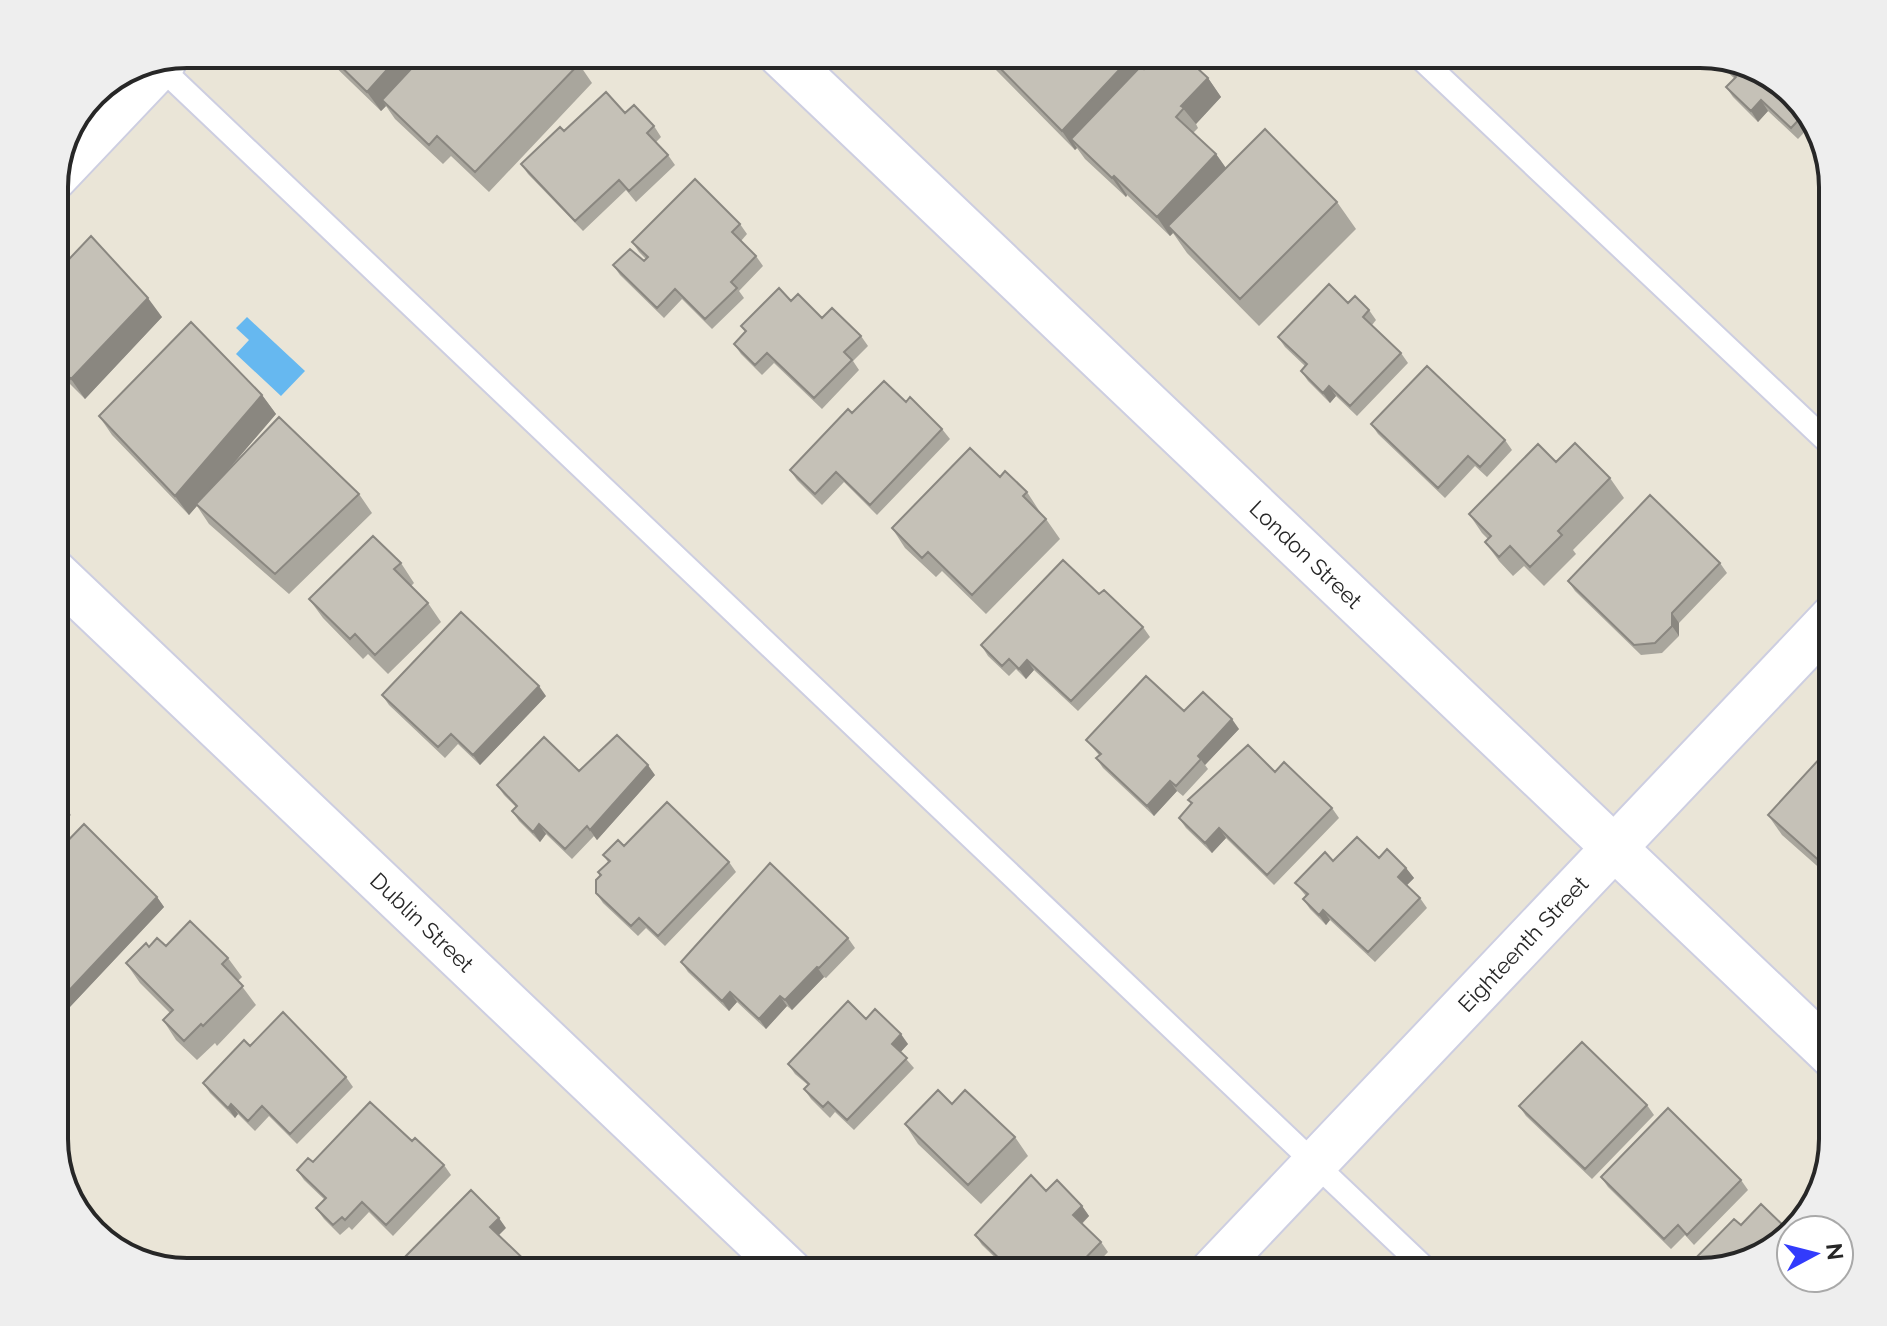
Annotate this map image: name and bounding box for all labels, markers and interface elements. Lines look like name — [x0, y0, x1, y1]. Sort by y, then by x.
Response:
street label: London Street — [1245, 495, 1368, 614]
street label: Dublin Street — [365, 867, 480, 978]
street label: Eighteenth Street — [1453, 870, 1594, 1017]
north arrow — [1775, 1214, 1855, 1294]
text: N — [1821, 1242, 1849, 1261]

